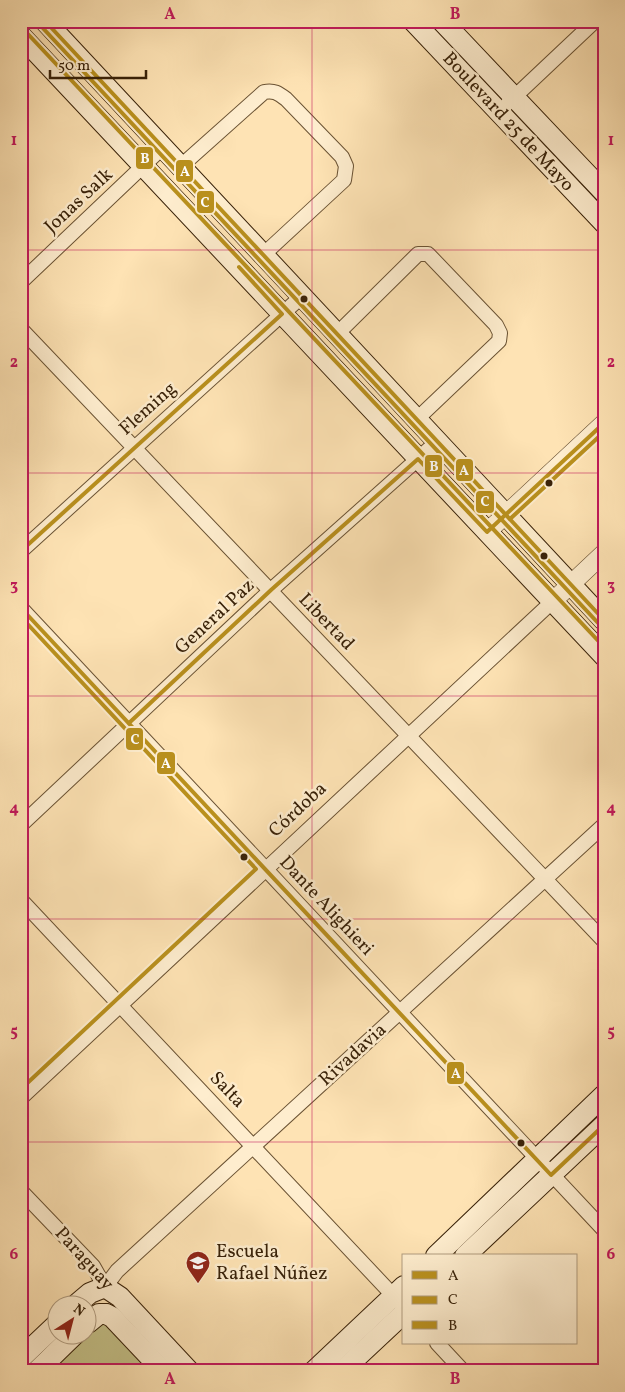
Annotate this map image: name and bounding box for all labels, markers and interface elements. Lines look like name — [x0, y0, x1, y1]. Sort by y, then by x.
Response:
text: A — [164, 4, 176, 26]
text: B — [450, 4, 461, 26]
street label: Boulevard 25 de Mayo — [436, 46, 580, 198]
scale bar — [50, 48, 146, 80]
text: 50 m — [58, 56, 90, 77]
text: 1 — [11, 130, 17, 152]
text: 1 — [608, 130, 614, 152]
line badge: B — [135, 146, 154, 170]
text: B — [140, 150, 150, 169]
line badge: A — [175, 159, 194, 183]
street label: Jonas Salk — [39, 162, 119, 240]
text: A — [180, 163, 190, 182]
line badge: C — [196, 190, 215, 214]
text: C — [200, 194, 210, 213]
unlabelled marker — [299, 294, 309, 304]
text: 2 — [10, 352, 18, 374]
text: 2 — [607, 352, 615, 374]
street label: Fleming — [114, 376, 182, 442]
line badge: B — [424, 454, 443, 478]
text: B — [429, 458, 439, 477]
line badge: A — [455, 458, 474, 482]
text: A — [459, 462, 469, 481]
unlabelled marker — [544, 478, 554, 488]
line badge: C — [475, 490, 495, 514]
text: C — [480, 493, 490, 512]
unlabelled marker — [539, 551, 549, 561]
street label: General Paz — [170, 573, 260, 661]
text: 3 — [10, 575, 18, 597]
text: 3 — [607, 575, 615, 597]
street label: Libertad — [292, 588, 360, 656]
line badge: C — [125, 727, 144, 751]
text: C — [130, 731, 140, 750]
line badge: A — [156, 751, 176, 775]
text: A — [161, 755, 171, 774]
street label: Córdoba — [263, 776, 333, 844]
text: 4 — [9, 798, 19, 820]
text: 4 — [606, 798, 616, 820]
street label: Dante Alighieri — [273, 850, 379, 962]
unlabelled marker — [239, 852, 249, 862]
street label: Rivadavia — [313, 1018, 393, 1092]
text: 5 — [10, 1021, 18, 1043]
text: 5 — [607, 1021, 615, 1043]
line badge: A — [446, 1061, 465, 1085]
text: A — [451, 1065, 461, 1084]
street label: Salta — [203, 1066, 251, 1114]
unlabelled marker — [516, 1138, 526, 1148]
street label: Paraguay — [48, 1221, 120, 1297]
place label: Escuela Rafael Núñez — [216, 1239, 328, 1287]
text: 6 — [10, 1244, 19, 1266]
text: 6 — [607, 1244, 616, 1266]
school or university icon: Escuela Rafael Núñez — [185, 1250, 211, 1284]
legend — [402, 1254, 578, 1344]
text: A — [448, 1266, 459, 1287]
text: C — [448, 1290, 458, 1311]
north arrow — [48, 1294, 98, 1344]
text: N — [69, 1300, 88, 1321]
text: B — [448, 1316, 457, 1337]
text: A — [164, 1369, 176, 1391]
text: B — [450, 1369, 461, 1391]

